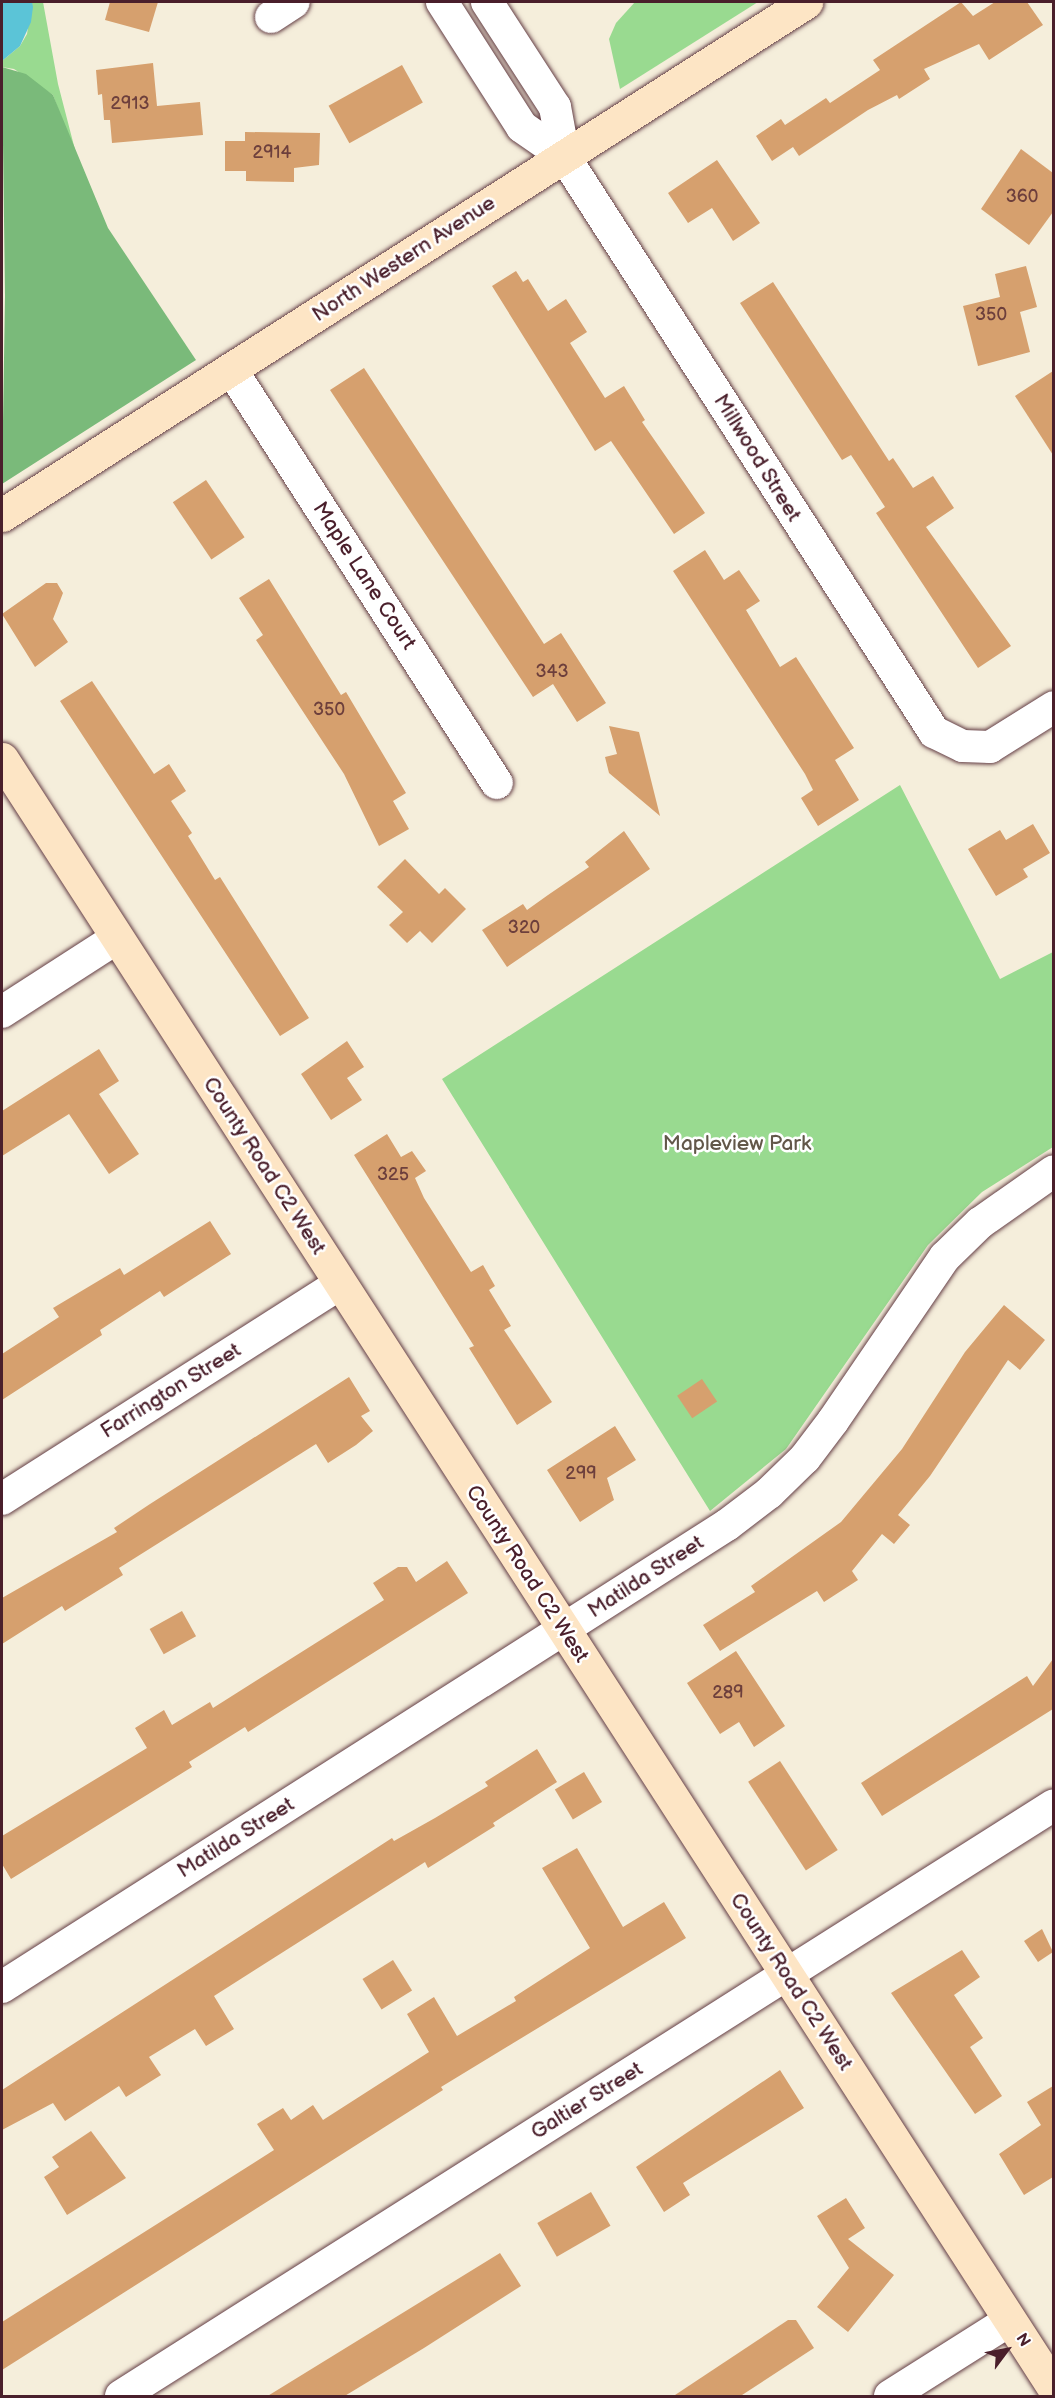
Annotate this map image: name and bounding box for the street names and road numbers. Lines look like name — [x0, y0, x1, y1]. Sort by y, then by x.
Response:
street label: North Western Avenue — [307, 190, 501, 328]
street label: Millwood Street — [708, 390, 806, 526]
street label: Maple Lane Court — [307, 498, 421, 654]
street label: County Road C2 West — [197, 1072, 331, 1260]
street label: Farrington Street — [96, 1338, 246, 1444]
street label: County Road C2 West — [460, 1480, 594, 1668]
street label: Matilda Street — [583, 1530, 709, 1624]
street label: Matilda Street — [173, 1792, 299, 1884]
street label: County Road C2 West — [724, 1888, 858, 2076]
street label: Galtier Street — [526, 2057, 648, 2145]

